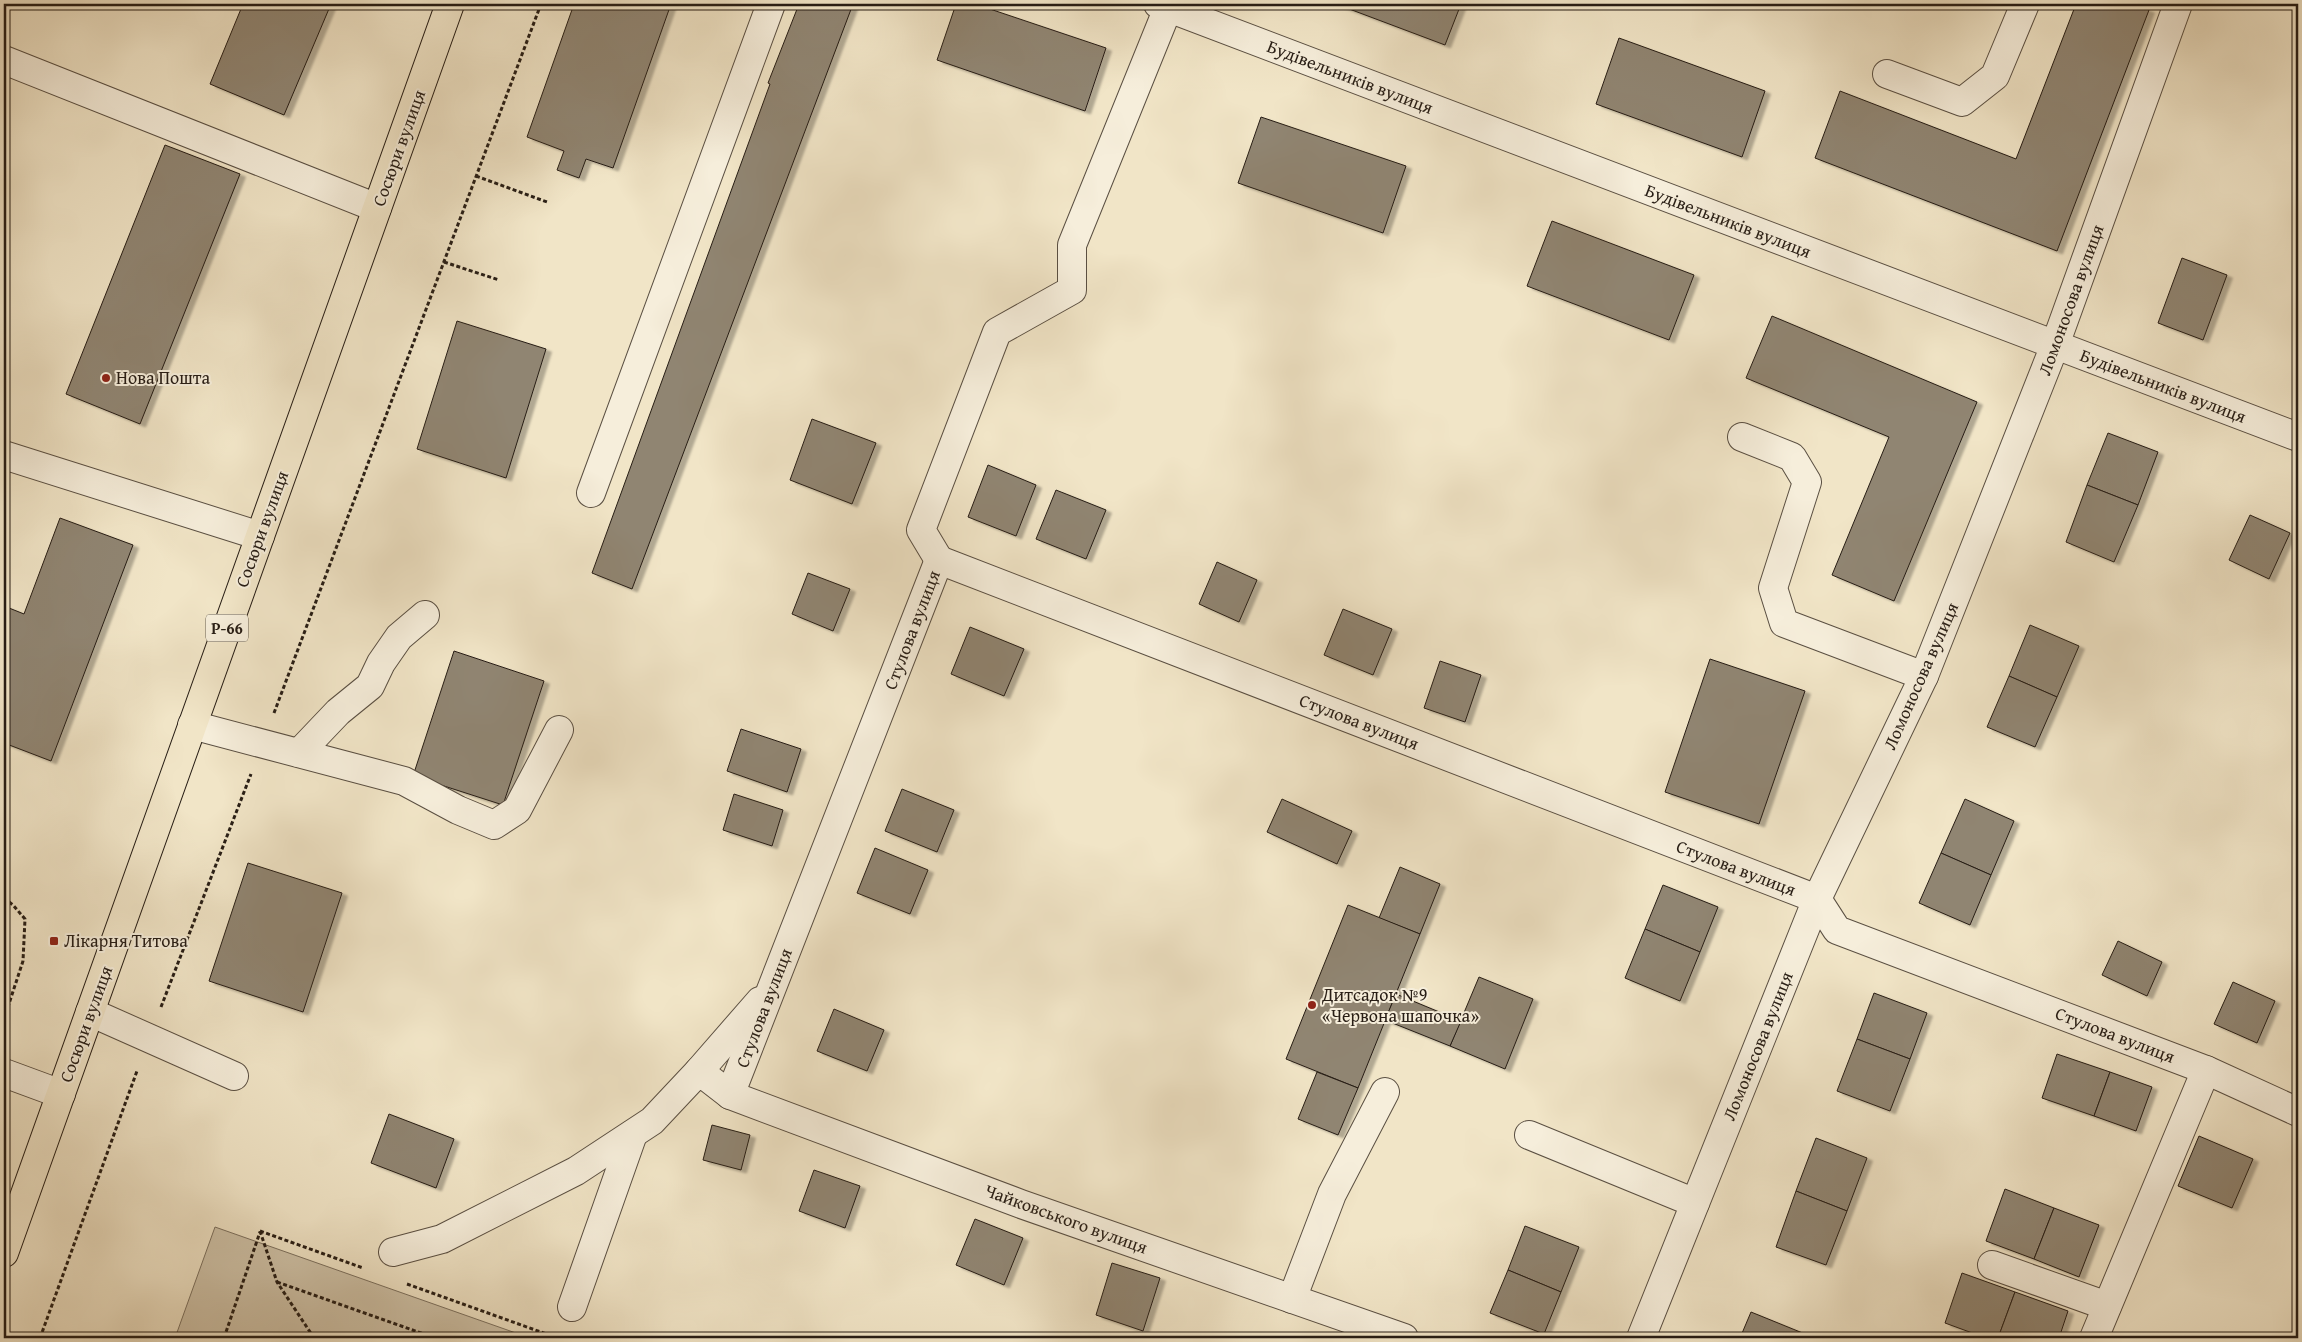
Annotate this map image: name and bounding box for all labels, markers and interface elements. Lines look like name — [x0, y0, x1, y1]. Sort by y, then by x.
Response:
street label: Будівельників вулиця — [1263, 32, 1437, 121]
street label: Сосюри вулиця — [365, 86, 432, 210]
street label: Будівельників вулиця — [1641, 176, 1815, 265]
street label: Ломоносова вулиця — [2031, 221, 2110, 379]
street label: Будівельників вулиця — [2076, 341, 2250, 430]
place label: Нова Пошта — [116, 364, 211, 391]
marker: Нова Пошта — [100, 372, 112, 384]
street label: Сосюри вулиця — [228, 467, 295, 591]
street label: Стулова вулиця — [876, 566, 947, 693]
street label: Ломоносова вулиця — [1876, 598, 1965, 754]
road number: Р-66 — [206, 614, 248, 641]
street label: Стулова вулиця — [1296, 686, 1423, 757]
street label: Стулова вулиця — [1673, 832, 1800, 903]
place label: Лікарня Титова — [64, 927, 188, 954]
marker: Лікарня Титова — [48, 935, 60, 947]
street label: Стулова вулиця — [728, 944, 799, 1071]
street label: Сосюри вулиця — [52, 962, 119, 1086]
street label: Ломоносова вулиця — [1715, 967, 1800, 1124]
place label: Дитсадок №9 «Червона шапочка» — [1321, 981, 1479, 1029]
marker: Дитсадок №9 «Червона шапочка» — [1306, 999, 1318, 1011]
street label: Стулова вулиця — [2052, 999, 2179, 1070]
street label: Чайковського вулиця — [981, 1177, 1151, 1261]

